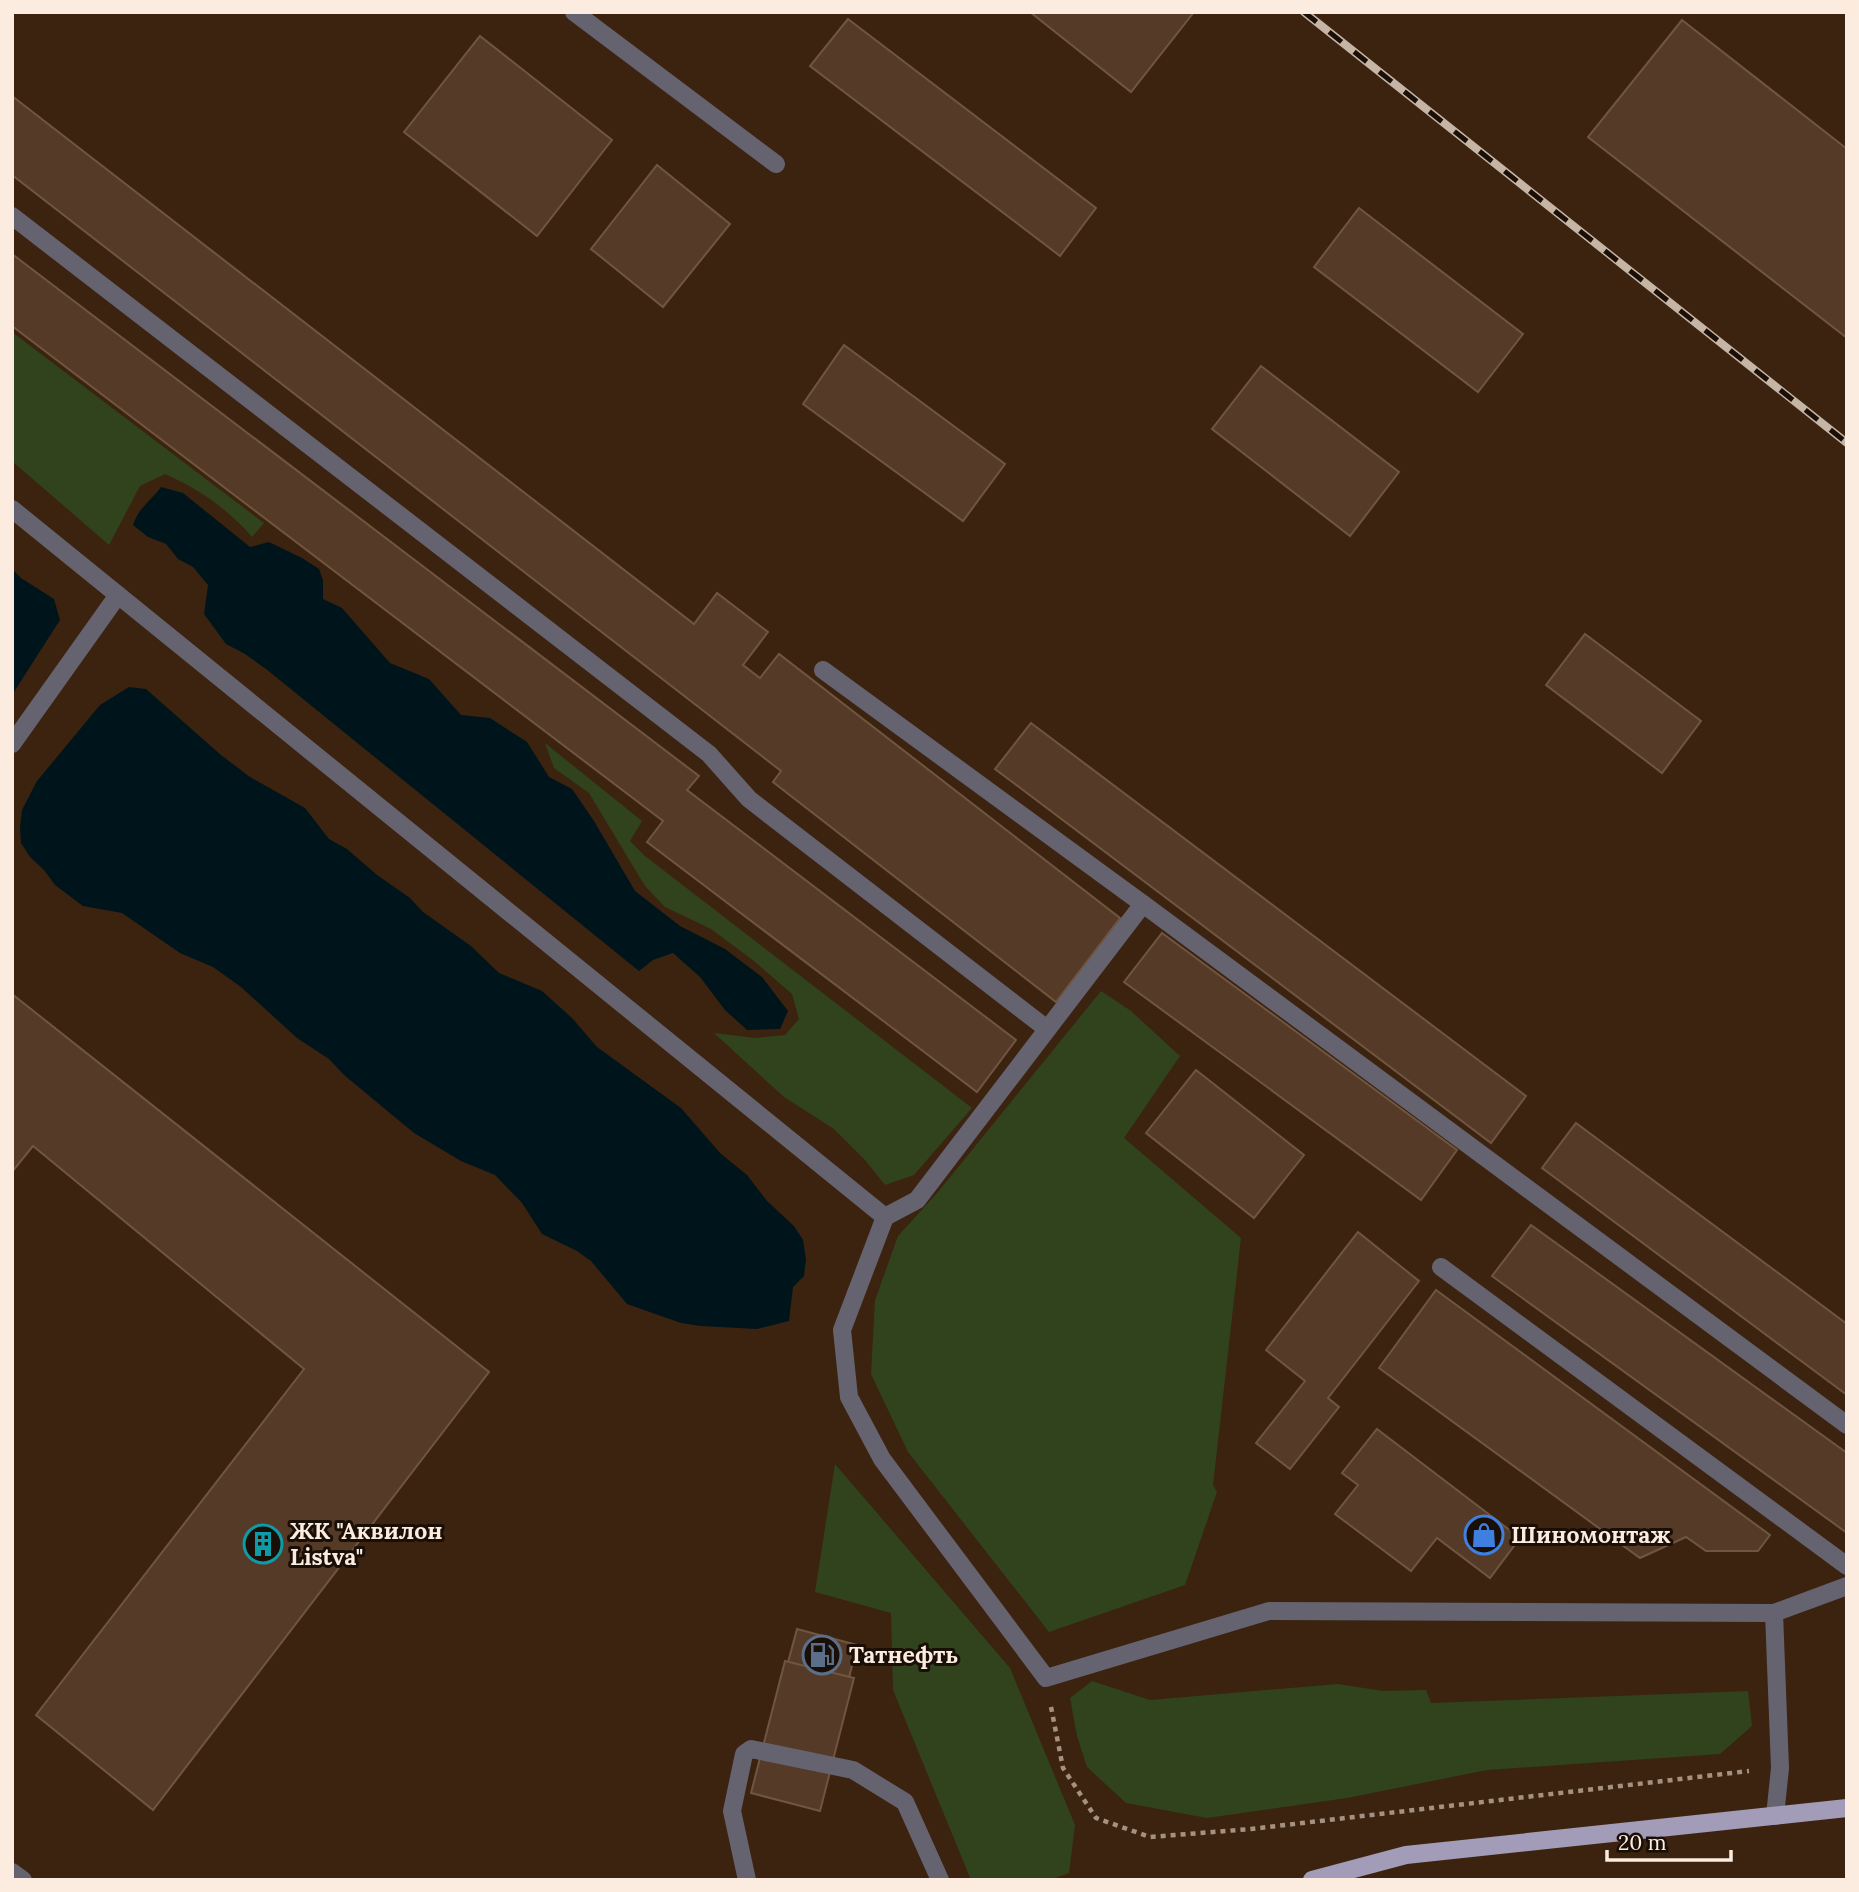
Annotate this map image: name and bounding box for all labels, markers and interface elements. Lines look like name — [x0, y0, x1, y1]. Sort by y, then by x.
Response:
shop icon: Шиномонтаж — [1463, 1514, 1505, 1556]
place label: ЖК "Аквилон Listva" — [290, 1516, 443, 1571]
place label: Шиномонтаж — [1511, 1520, 1671, 1549]
building icon: ЖК "Аквилон Listva" — [242, 1523, 284, 1565]
fuel station icon: Татнефть — [801, 1634, 843, 1676]
place label: Татнефть — [849, 1640, 958, 1669]
scale bar — [1607, 1818, 1731, 1862]
text: 20 m — [1618, 1829, 1667, 1856]

